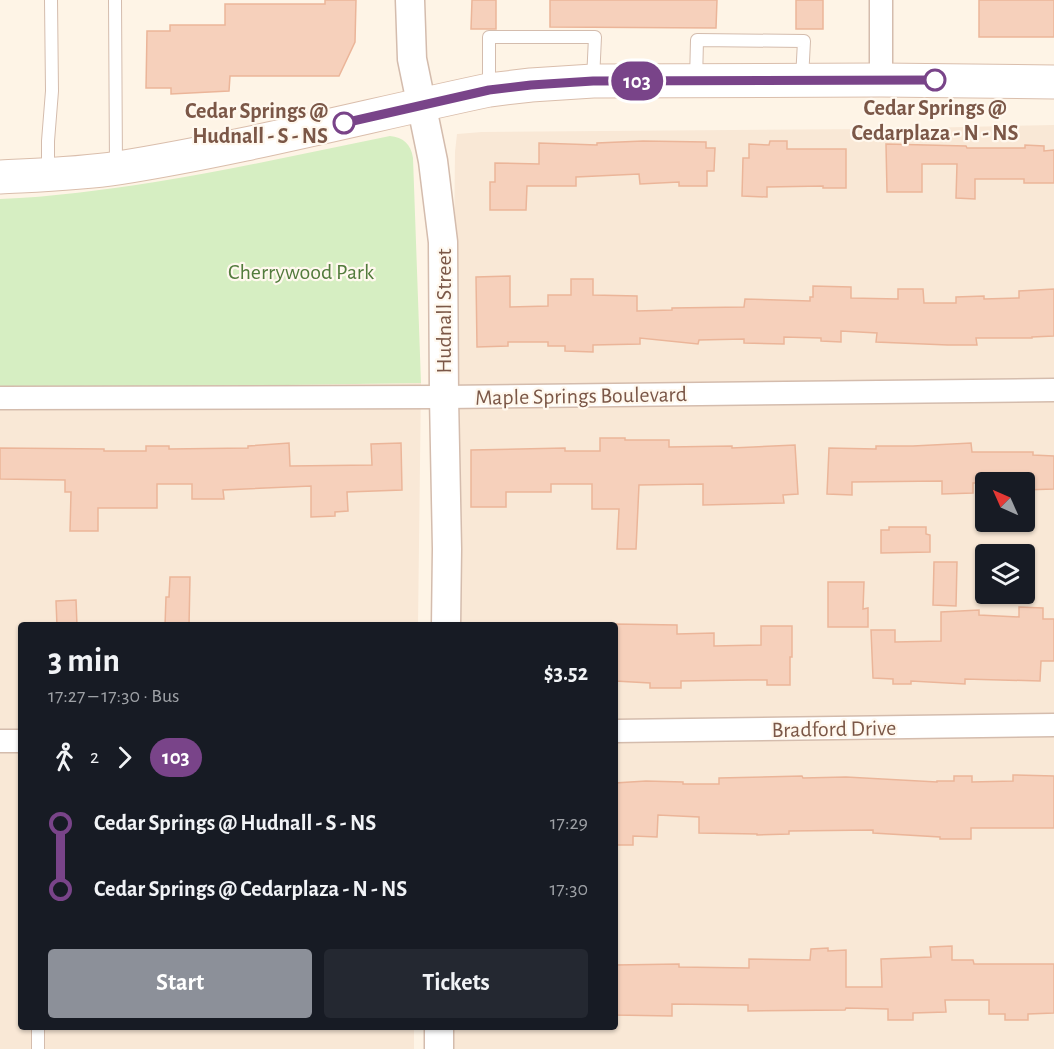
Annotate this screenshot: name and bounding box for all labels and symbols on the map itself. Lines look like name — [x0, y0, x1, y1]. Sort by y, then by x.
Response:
line badge: 103 — [602, 62, 672, 100]
marker: Cedar Springs @ Cedarplaza - N - NS — [924, 69, 946, 91]
place label: Cedar Springs @ Cedarplaza - N - NS — [852, 97, 1019, 144]
place label: Cedar Springs @ Hudnall - S - NS — [185, 100, 328, 147]
marker: Cedar Springs @ Hudnall - S - NS — [333, 112, 355, 134]
street label: Hudnall Street — [433, 248, 455, 374]
park label: Cherrywood Park — [228, 261, 374, 283]
street label: Maple Springs Boulevard — [475, 383, 687, 409]
north arrow — [975, 472, 1035, 532]
street label: Bradford Drive — [771, 717, 897, 741]

